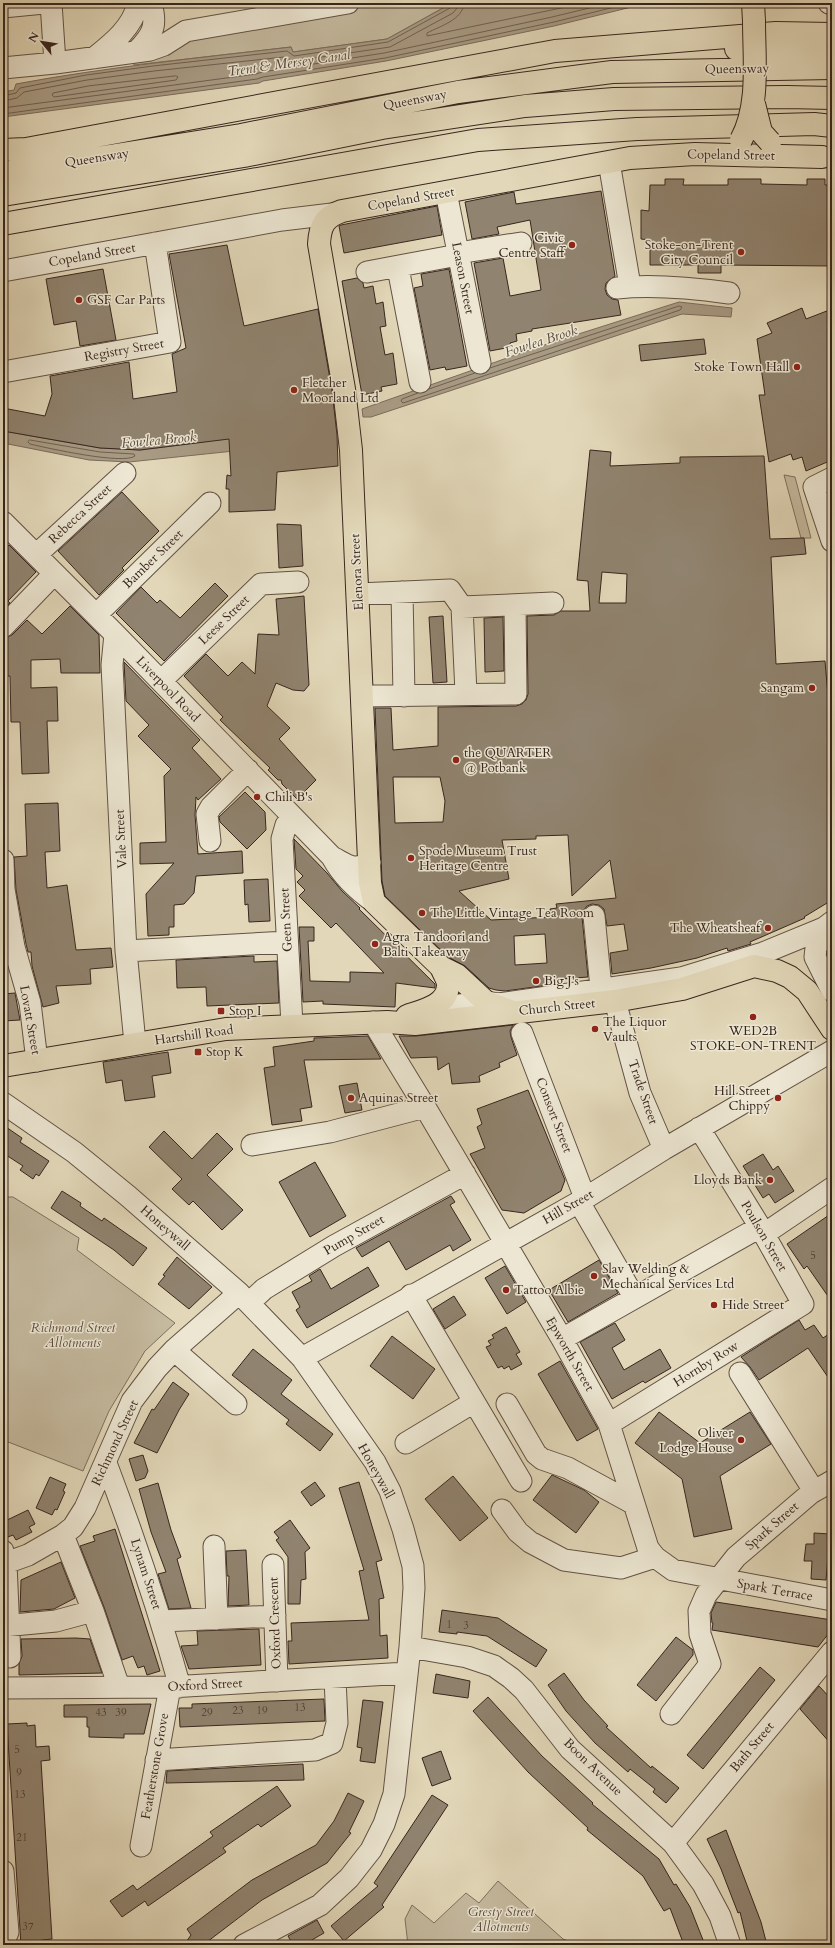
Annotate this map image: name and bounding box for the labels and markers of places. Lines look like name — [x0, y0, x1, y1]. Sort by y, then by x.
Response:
place label: Civic Centre Staff — [498, 229, 566, 262]
place label: Stoke-on-Trent City Council — [645, 236, 734, 269]
marker: Civic Centre Staff — [567, 240, 577, 250]
marker: Stoke-on-Trent City Council — [736, 247, 746, 257]
place label: GSF Car Parts — [87, 291, 165, 309]
marker: GSF Car Parts — [74, 295, 84, 305]
place label: Stoke Town Hall — [694, 358, 790, 376]
marker: Stoke Town Hall — [792, 362, 802, 372]
place label: Fletcher Moorland Ltd — [302, 374, 379, 407]
marker: Fletcher Moorland Ltd — [289, 385, 299, 395]
place label: Sangam — [761, 679, 804, 697]
marker: Sangam — [807, 683, 817, 693]
place label: the QUARTER @ Potbank — [464, 744, 551, 777]
marker: the QUARTER @ Potbank — [451, 755, 461, 765]
place label: Chili B's — [265, 788, 312, 806]
marker: Chili B's — [252, 792, 262, 802]
place label: Spode Museum Trust Heritage Centre — [419, 842, 537, 875]
marker: Spode Museum Trust Heritage Centre — [406, 853, 416, 863]
place label: The Little Vintage Tea Room — [430, 904, 594, 922]
marker: The Little Vintage Tea Room — [417, 908, 427, 918]
place label: The Wheatsheaf — [670, 919, 762, 937]
marker: The Wheatsheaf — [763, 923, 773, 933]
place label: Agra Tandoori and Balti Takeaway — [383, 928, 489, 961]
marker: Agra Tandoori and Balti Takeaway — [370, 939, 380, 949]
place label: Big J's — [544, 972, 579, 990]
marker: Big J's — [531, 976, 541, 986]
place label: Stop I — [229, 1002, 262, 1020]
marker: Stop I — [216, 1006, 226, 1016]
marker: WED2B STOKE-ON-TRENT — [748, 1012, 758, 1022]
place label: The Liquor Vaults — [603, 1013, 667, 1046]
place label: WED2B STOKE-ON-TRENT — [690, 1022, 817, 1055]
marker: The Liquor Vaults — [590, 1024, 600, 1034]
place label: Stop K — [206, 1043, 244, 1061]
marker: Stop K — [193, 1047, 203, 1057]
place label: Hill Street Chippy — [714, 1082, 770, 1115]
place label: Aquinas Street — [359, 1089, 438, 1107]
marker: Aquinas Street — [346, 1093, 356, 1103]
marker: Hill Street Chippy — [773, 1093, 783, 1103]
place label: Lloyds Bank — [693, 1171, 762, 1189]
marker: Lloyds Bank — [765, 1175, 775, 1185]
place label: Slav Welding & Mechanical Services Ltd — [602, 1260, 734, 1293]
marker: Slav Welding & Mechanical Services Ltd — [589, 1271, 599, 1281]
place label: Tattoo Albie — [514, 1281, 584, 1299]
marker: Tattoo Albie — [501, 1285, 511, 1295]
place label: Hide Street — [722, 1296, 784, 1314]
marker: Hide Street — [709, 1300, 719, 1310]
place label: Oliver Lodge House — [659, 1424, 733, 1457]
marker: Oliver Lodge House — [736, 1435, 746, 1445]

